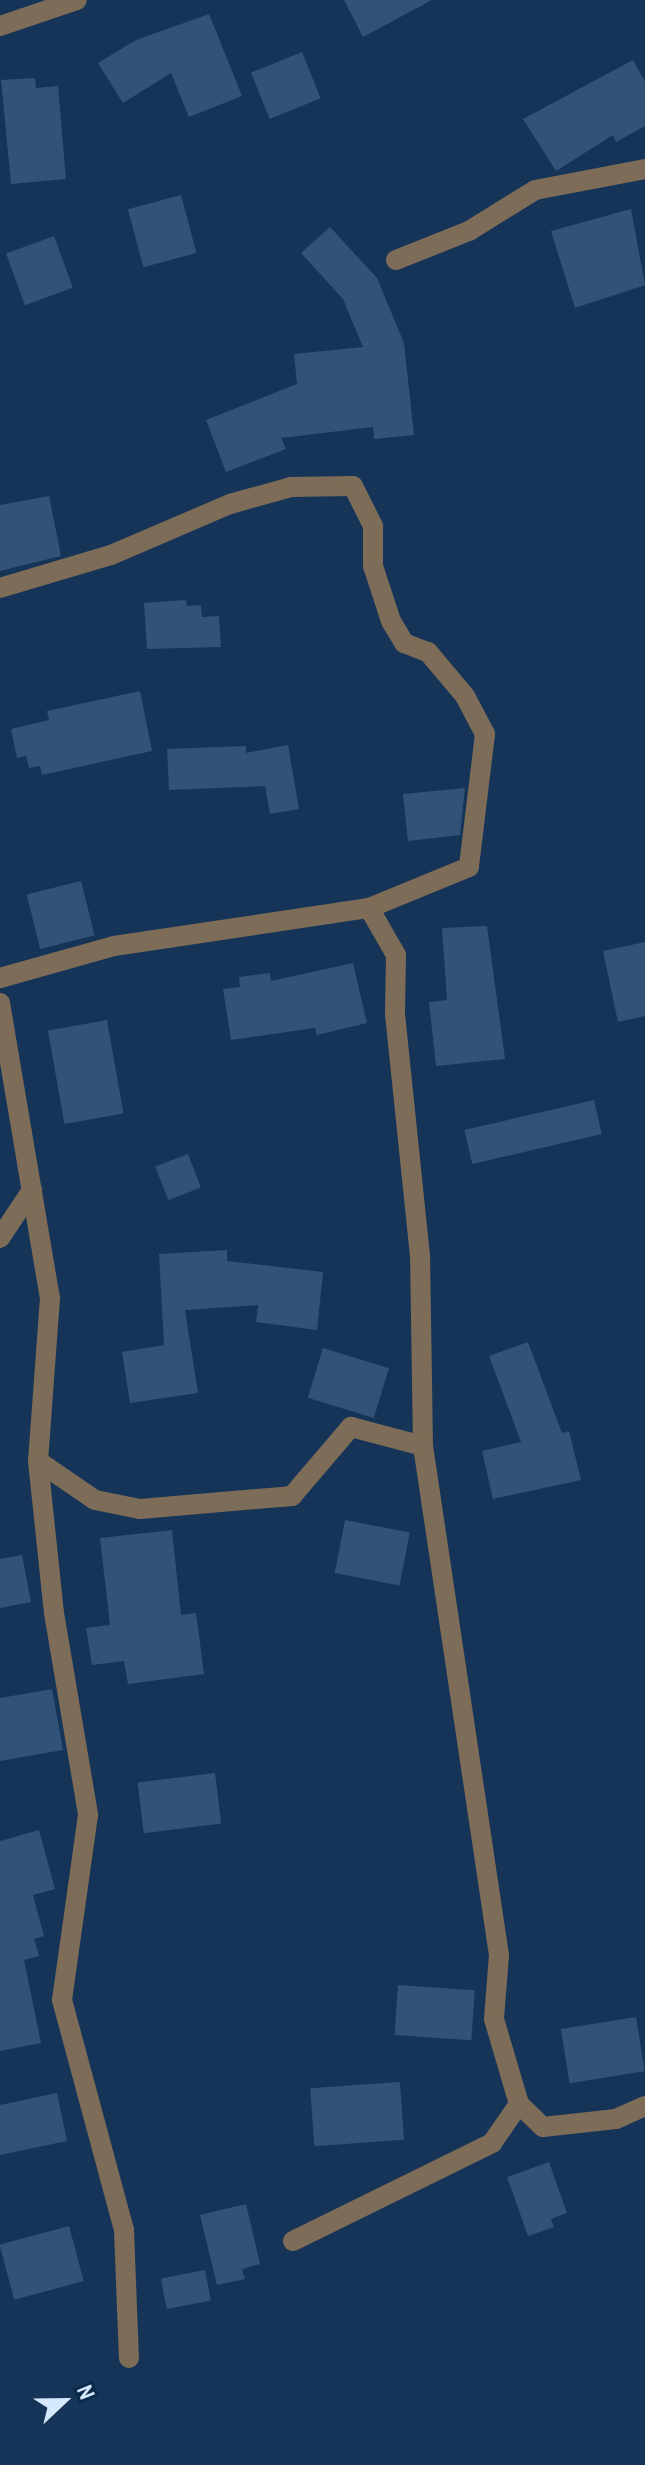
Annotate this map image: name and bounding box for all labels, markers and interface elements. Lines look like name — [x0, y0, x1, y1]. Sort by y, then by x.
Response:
north arrow — [24, 2361, 104, 2441]
text: N — [70, 2380, 103, 2404]

